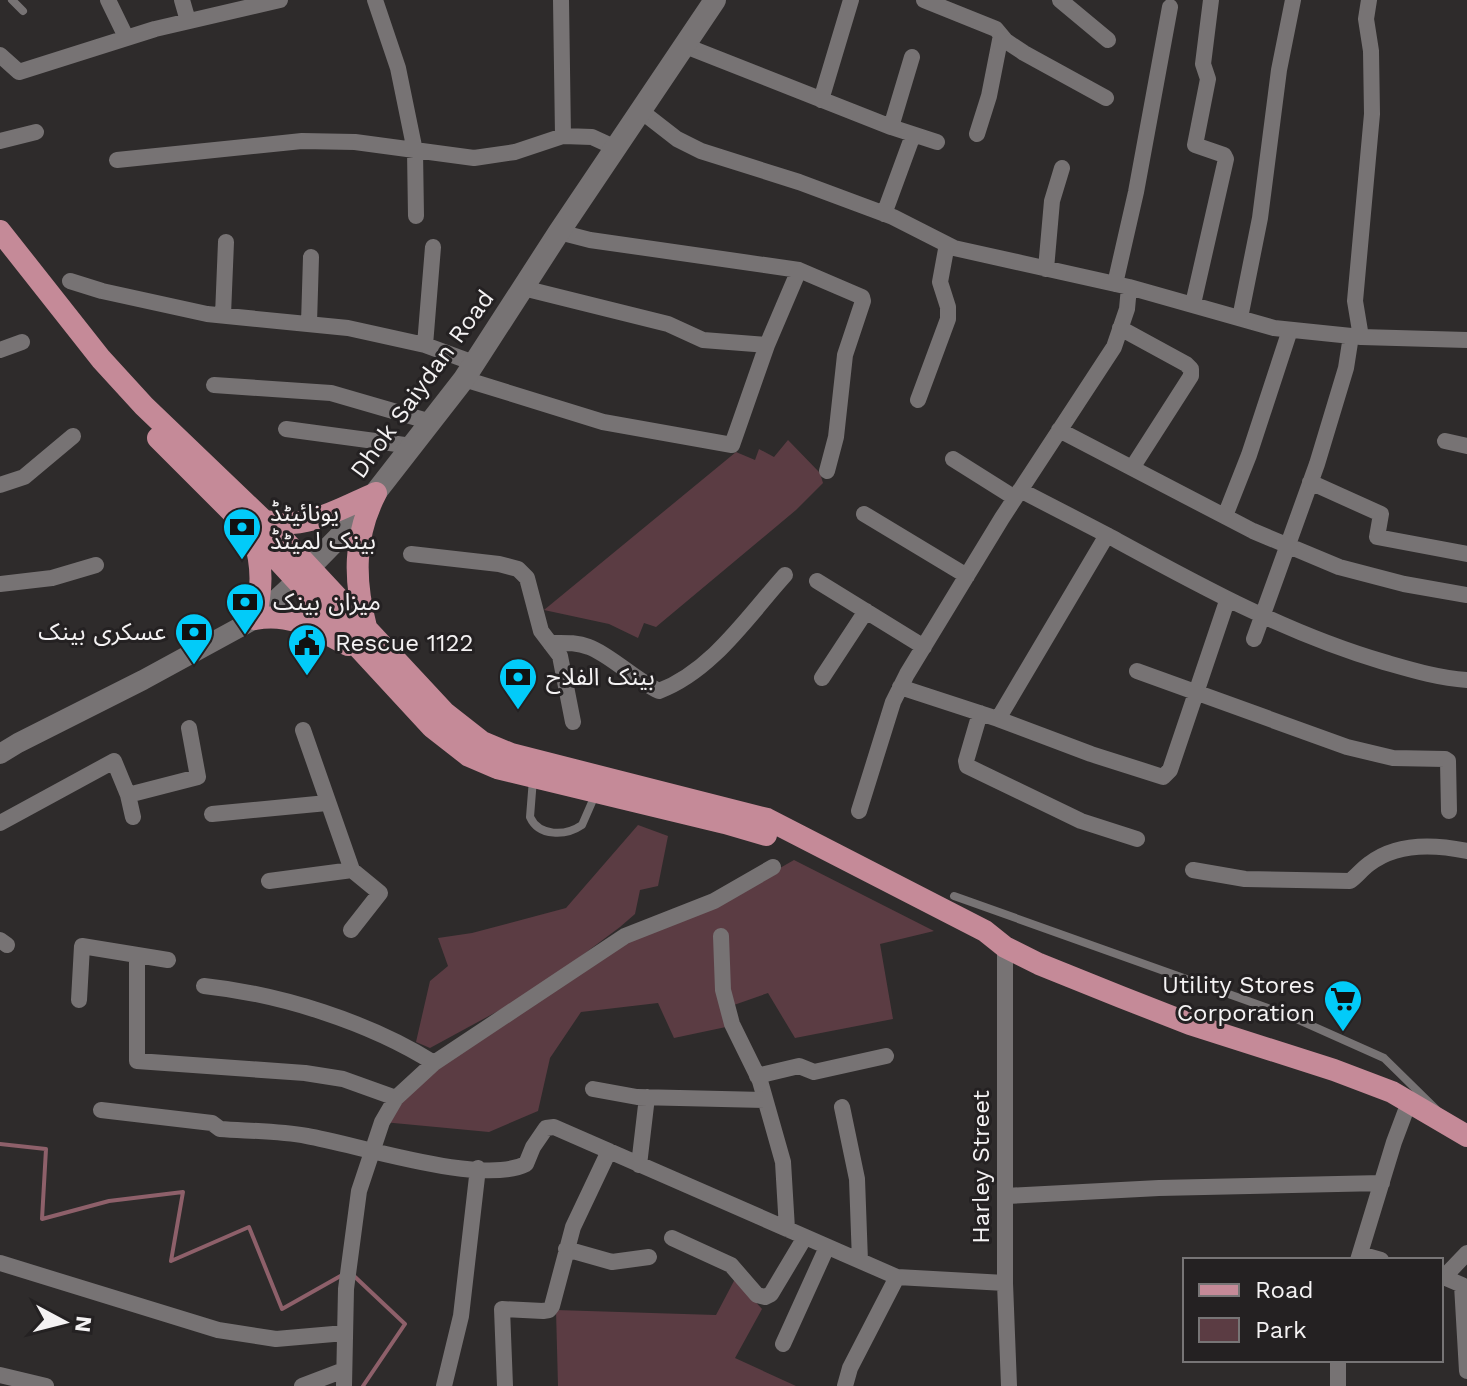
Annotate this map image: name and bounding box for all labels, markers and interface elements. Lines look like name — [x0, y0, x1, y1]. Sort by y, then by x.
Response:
street label: Dhok Saiydan Road — [344, 285, 500, 483]
place label: یونائیٹڈ بینک لمیٹڈ — [270, 499, 376, 555]
bank icon: یونائیٹڈ بینک لمیٹڈ — [221, 506, 263, 561]
bank icon: میزان بینک — [224, 581, 266, 636]
place label: میزان بینک — [273, 588, 381, 616]
bank icon: عسکری بینک — [173, 611, 215, 666]
place label: عسکری بینک — [38, 618, 166, 646]
public building icon: Rescue 1122 — [286, 622, 328, 677]
place label: Rescue 1122 — [335, 629, 474, 657]
bank icon: بینک الفلاح — [497, 656, 539, 711]
place label: بینک الفلاح — [546, 663, 655, 694]
place label: Utility Stores Corporation — [1162, 971, 1315, 1027]
supermarket icon: Utility Stores Corporation — [1322, 978, 1364, 1033]
street label: Harley Street — [967, 1090, 995, 1244]
legend — [1183, 1258, 1443, 1362]
text: Road — [1255, 1276, 1314, 1304]
north arrow — [24, 1282, 104, 1362]
text: N — [70, 1315, 97, 1334]
text: Park — [1255, 1316, 1307, 1344]

